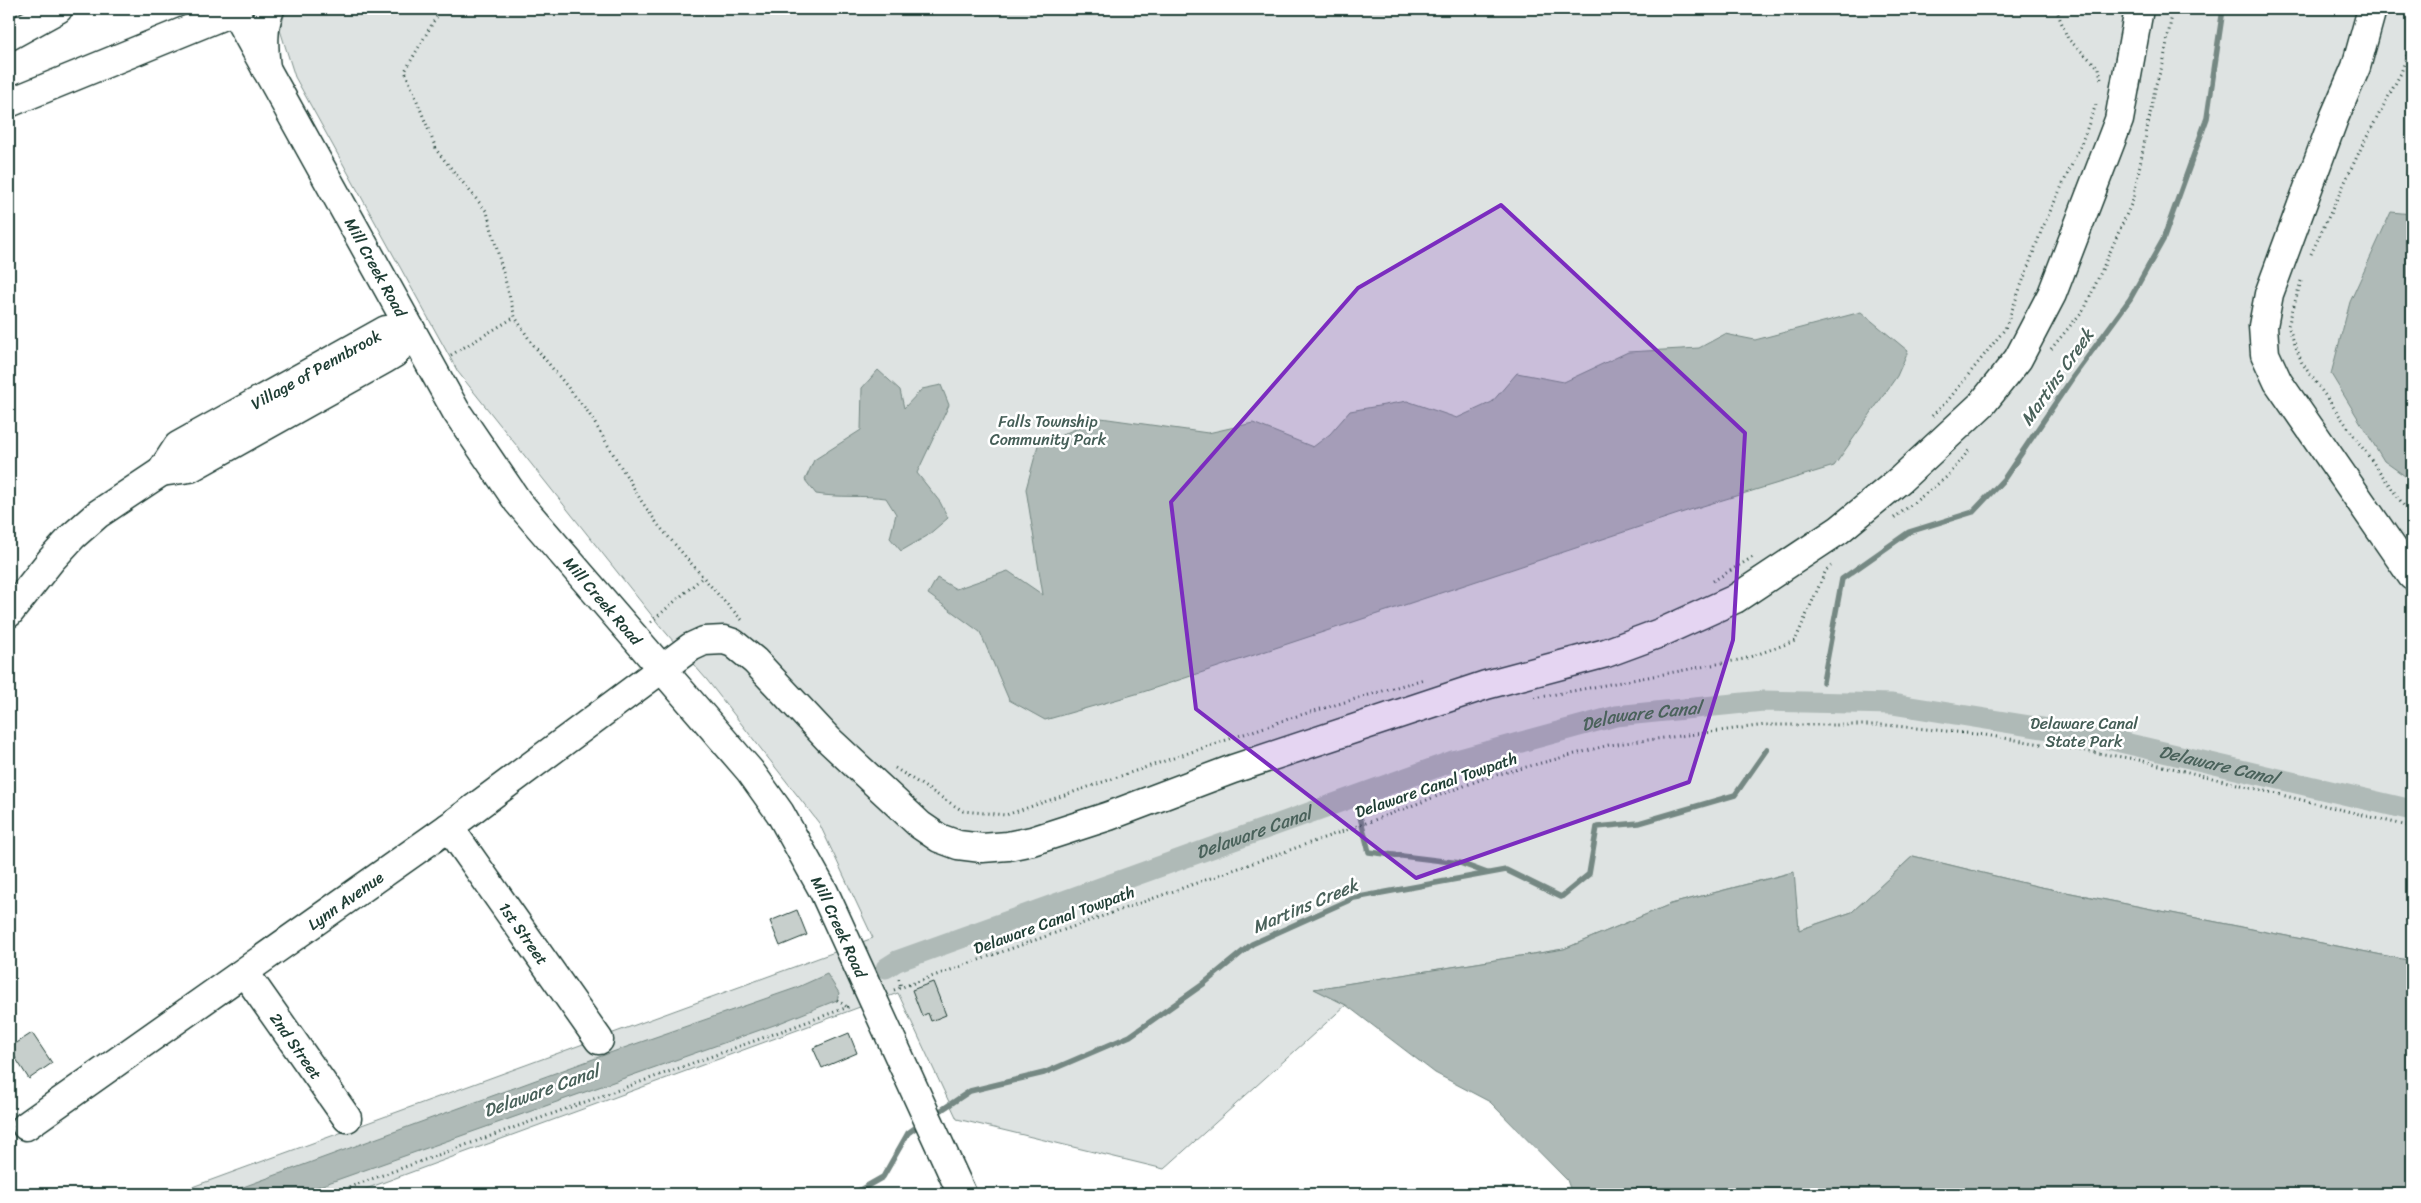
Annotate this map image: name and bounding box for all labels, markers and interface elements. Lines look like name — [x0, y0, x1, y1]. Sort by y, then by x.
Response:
street label: Mill Creek Road — [337, 212, 416, 324]
water label: Martins Creek — [2012, 320, 2103, 432]
street label: Village of Pennbrook — [245, 321, 386, 417]
park label: Falls Township Community Park — [990, 407, 1107, 454]
street label: Mill Creek Road — [556, 549, 651, 653]
water label: Delaware Canal — [1577, 691, 1707, 741]
park label: Delaware Canal State Park — [2030, 709, 2138, 756]
water label: Delaware Canal — [2156, 735, 2285, 795]
street label: Delaware Canal Towpath — [1351, 744, 1521, 826]
water label: Delaware Canal — [1191, 796, 1320, 868]
street label: Lynn Avenue — [301, 863, 390, 938]
water label: Martins Creek — [1247, 869, 1364, 943]
street label: Mill Creek Road — [803, 870, 876, 984]
street label: Delaware Canal Towpath — [969, 877, 1139, 963]
street label: 1st Street — [491, 896, 556, 971]
street label: 2nd Street — [262, 1006, 330, 1086]
water label: Delaware Canal — [479, 1054, 607, 1127]

